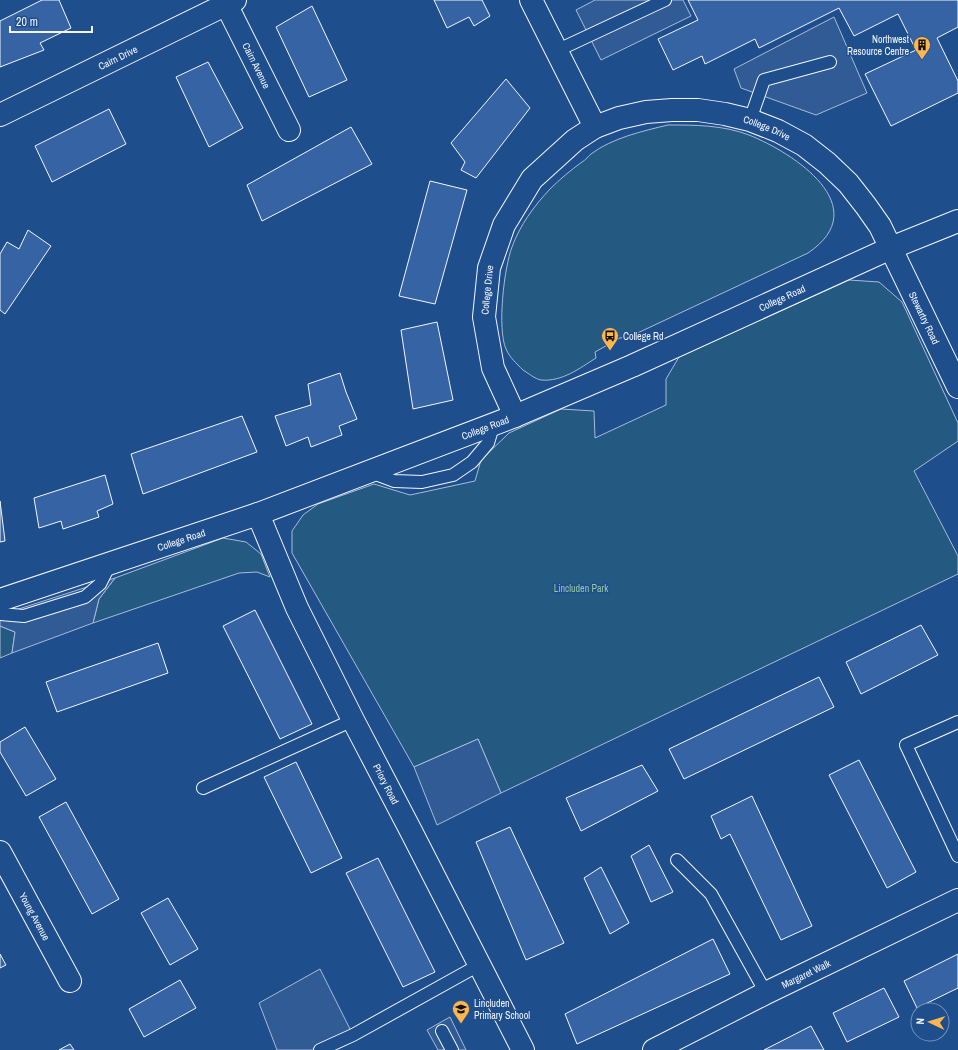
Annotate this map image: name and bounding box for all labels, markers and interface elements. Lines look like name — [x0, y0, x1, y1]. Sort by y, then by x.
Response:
scale bar — [10, 8, 92, 34]
text: 20 m — [16, 14, 38, 30]
place label: Northwest Resource Centre — [847, 33, 910, 58]
building icon: Northwest Resource Centre — [912, 35, 932, 60]
street label: Cairn Avenue — [239, 40, 273, 91]
street label: Cairn Drive — [96, 43, 140, 73]
street label: College Drive — [742, 113, 793, 144]
street label: College Drive — [478, 263, 497, 315]
street label: College Road — [757, 282, 807, 314]
street label: Stewartry Road — [906, 290, 942, 346]
bus stop icon: College Rd — [600, 326, 620, 351]
place label: College Rd — [623, 330, 664, 343]
street label: College Road — [460, 413, 511, 443]
street label: College Road — [156, 526, 207, 554]
park label: Lincluden Park — [554, 582, 609, 595]
street label: Priory Road — [370, 762, 402, 806]
street label: Young Avenue — [16, 890, 53, 943]
street label: Margaret Walk — [779, 956, 834, 992]
place label: Lincluden Primary School — [474, 997, 530, 1022]
school or university icon: Lincluden Primary School — [451, 999, 471, 1024]
north arrow — [910, 1002, 950, 1042]
text: N — [913, 1018, 927, 1025]

